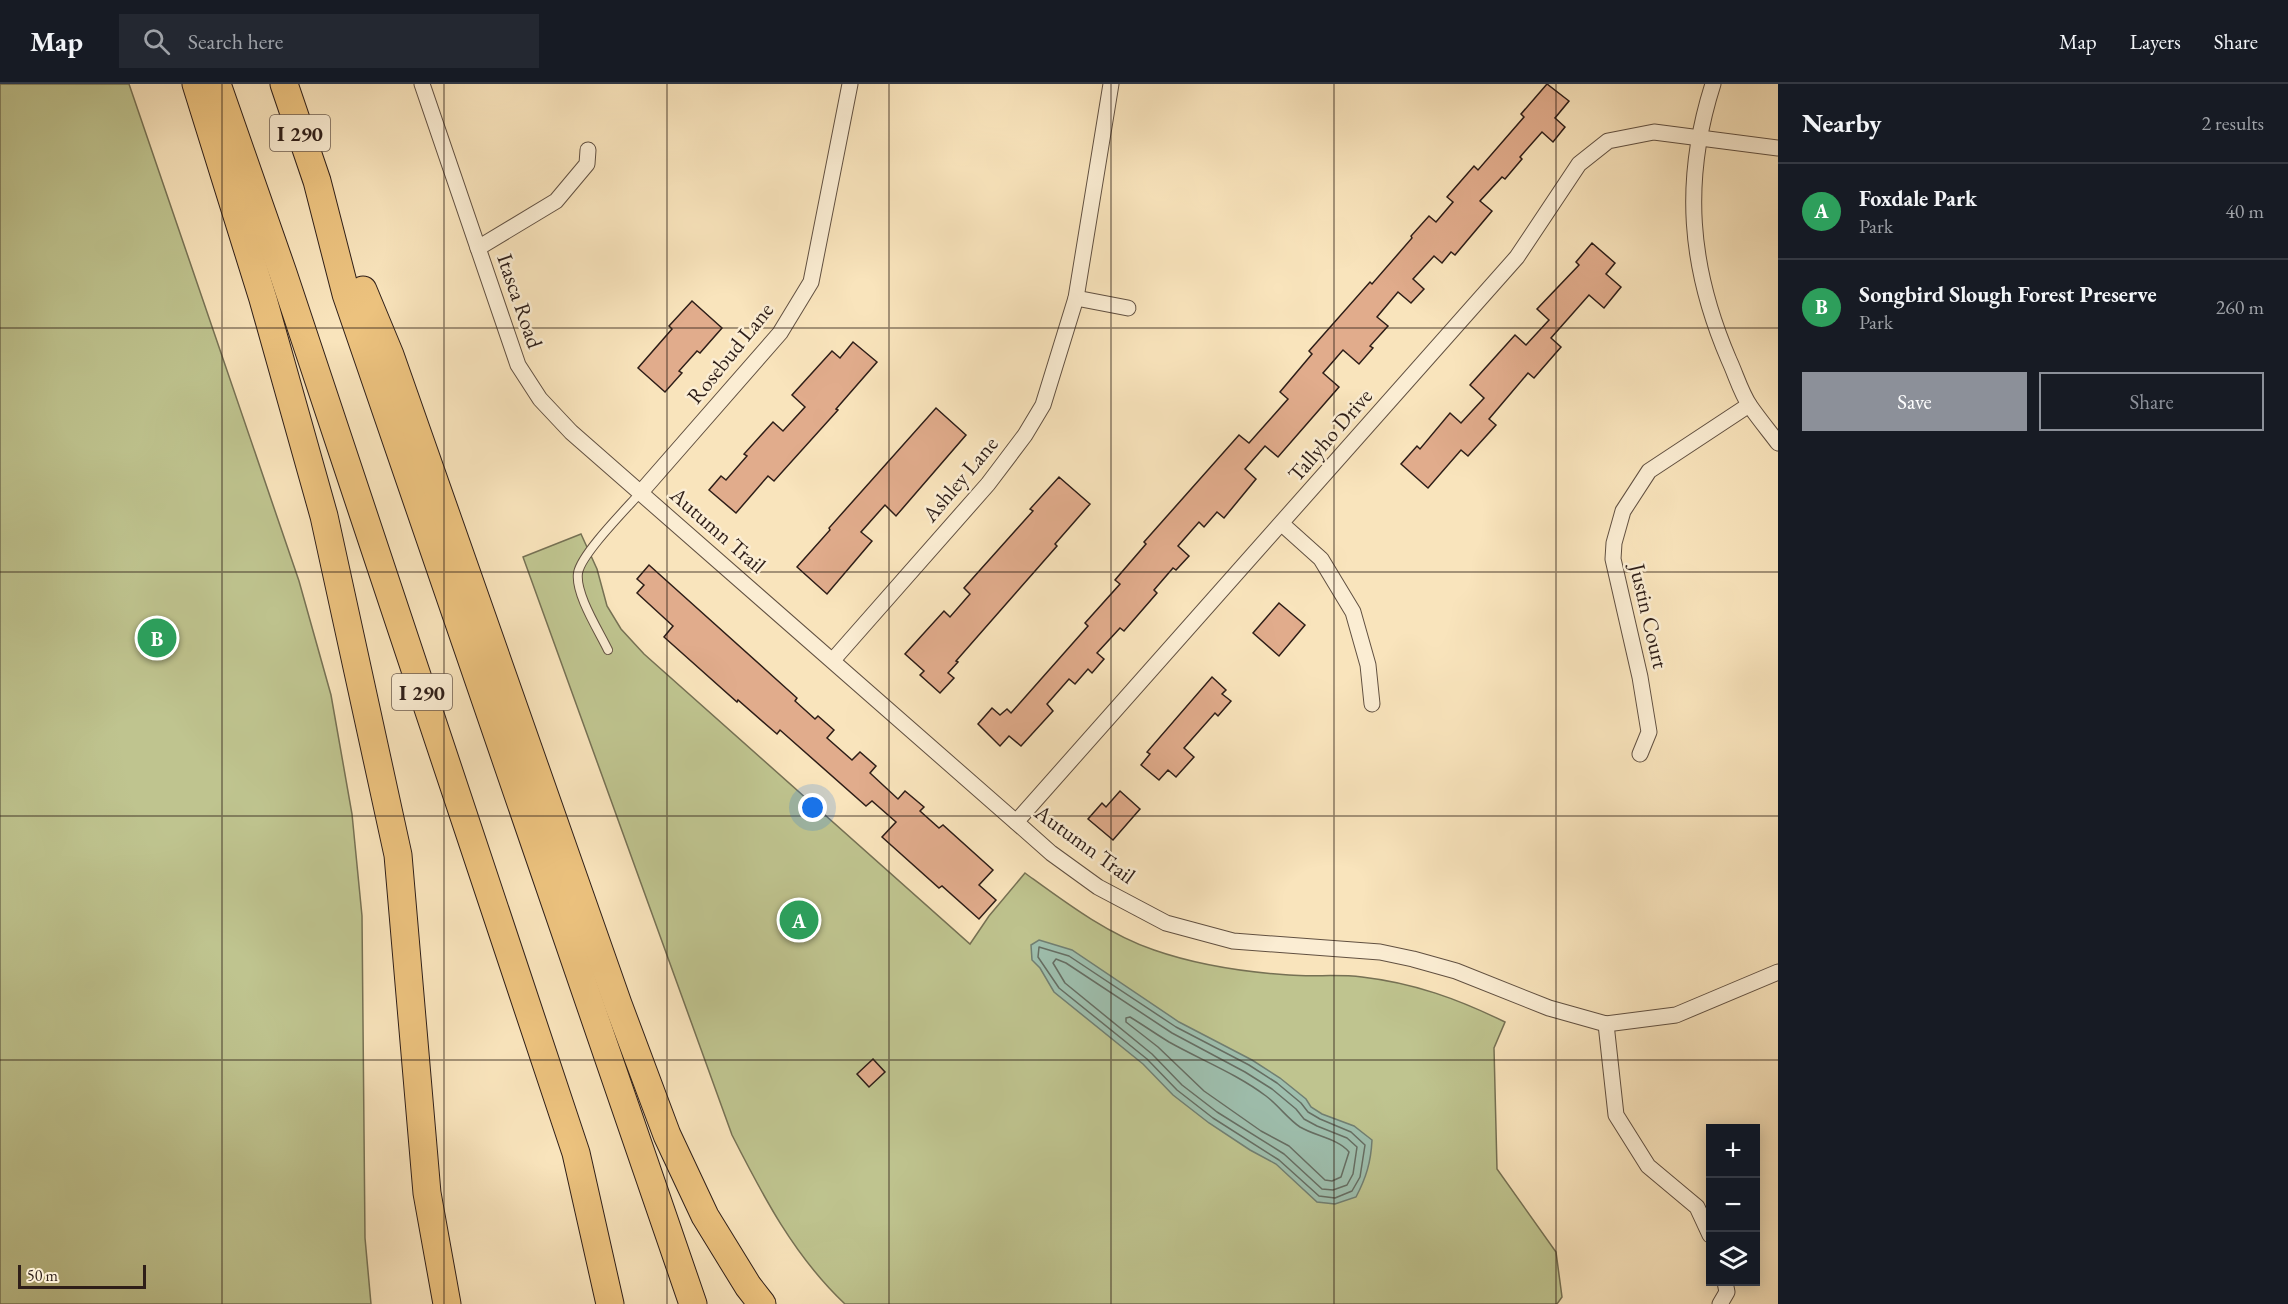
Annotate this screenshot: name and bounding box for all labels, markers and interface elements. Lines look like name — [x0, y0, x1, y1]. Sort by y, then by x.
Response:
search box — [119, 14, 539, 68]
text: Map — [30, 23, 83, 59]
icon: search — [140, 25, 173, 58]
text: Search here — [188, 27, 283, 56]
text: Map — [2059, 28, 2097, 55]
text: Layers — [2130, 28, 2181, 55]
text: Share — [2214, 28, 2258, 55]
text: Nearby — [1802, 106, 1882, 140]
text: 2 results — [2201, 110, 2264, 136]
road number: I 290 — [270, 115, 330, 151]
text: Foxdale Park — [1859, 184, 1977, 213]
text: A — [1814, 198, 1829, 224]
text: 40 m — [2225, 198, 2264, 224]
text: Park — [1859, 213, 1893, 239]
street label: Itasca Road — [490, 250, 550, 353]
text: Songbird Slough Forest Preserve — [1859, 280, 2157, 309]
text: B — [1815, 294, 1828, 320]
text: 260 m — [2216, 294, 2264, 320]
street label: Rosebud Lane — [680, 296, 780, 410]
text: Park — [1859, 309, 1893, 335]
button: Save — [1802, 372, 2027, 431]
button: Share — [2039, 372, 2264, 431]
street label: Tallyho Drive — [1281, 382, 1379, 488]
street label: Ashley Lane — [915, 430, 1005, 529]
street label: Autumn Trail — [663, 480, 772, 580]
street label: Justin Court — [1622, 559, 1675, 671]
pin: B — [138, 616, 176, 660]
road number: I 290 — [392, 674, 452, 710]
your location — [798, 793, 827, 822]
street label: Autumn Trail — [1028, 797, 1141, 890]
pin: A — [780, 898, 818, 942]
map controls — [1706, 1124, 1760, 1286]
button: + — [1706, 1124, 1760, 1178]
button: − — [1706, 1178, 1760, 1232]
button: layers — [1706, 1232, 1760, 1286]
scale bar — [18, 1262, 146, 1290]
text: 50 m — [27, 1265, 58, 1286]

